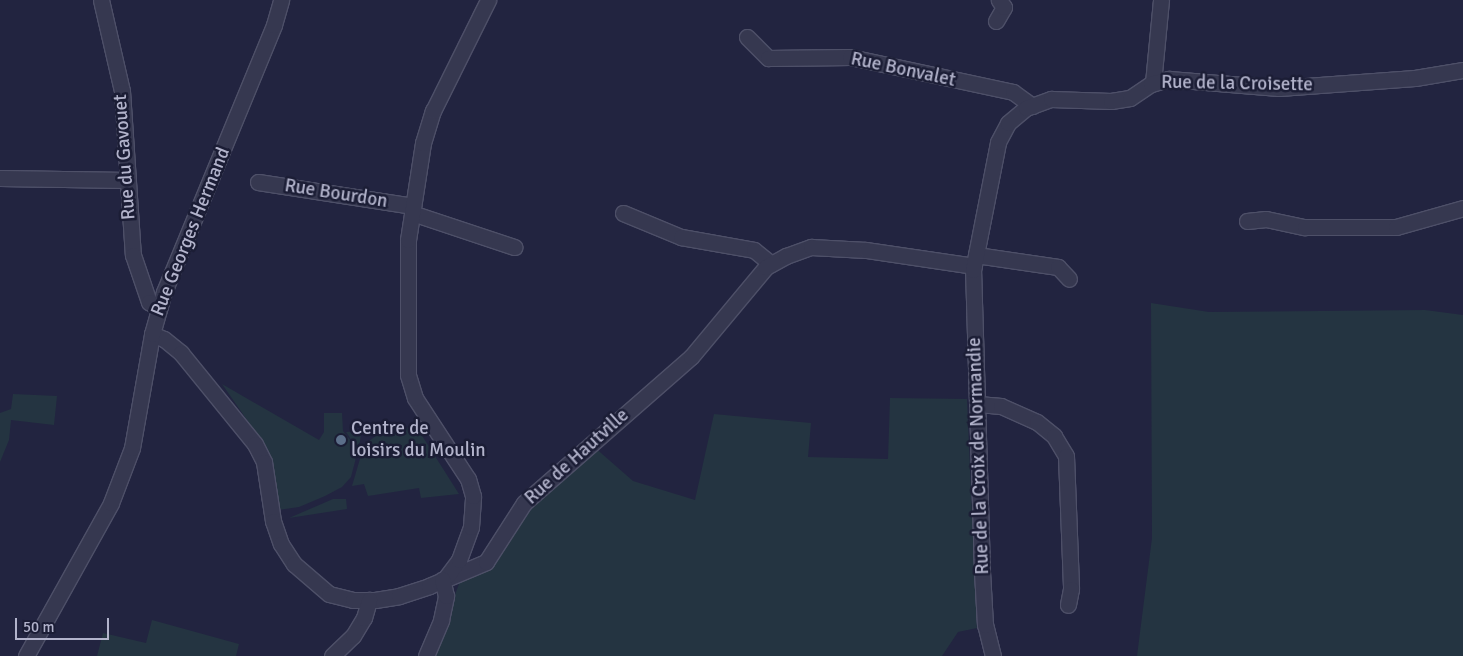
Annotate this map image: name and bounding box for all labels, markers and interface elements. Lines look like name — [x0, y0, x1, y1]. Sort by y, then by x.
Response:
street label: Rue Bonvalet — [849, 48, 957, 92]
street label: Rue de la Croisette — [1161, 71, 1313, 97]
street label: Rue du Gavouet — [109, 93, 141, 221]
street label: Rue Georges Hermand — [147, 144, 235, 320]
street label: Rue Bourdon — [283, 175, 389, 213]
street label: Rue de la Croix de Normandie — [963, 337, 995, 575]
street label: Rue de Hautville — [520, 404, 634, 510]
place label: Centre de loisirs du Moulin — [351, 418, 486, 462]
marker: Centre de loisirs du Moulin — [335, 434, 347, 446]
scale bar — [18, 608, 111, 640]
text: 50 m — [23, 618, 54, 636]

